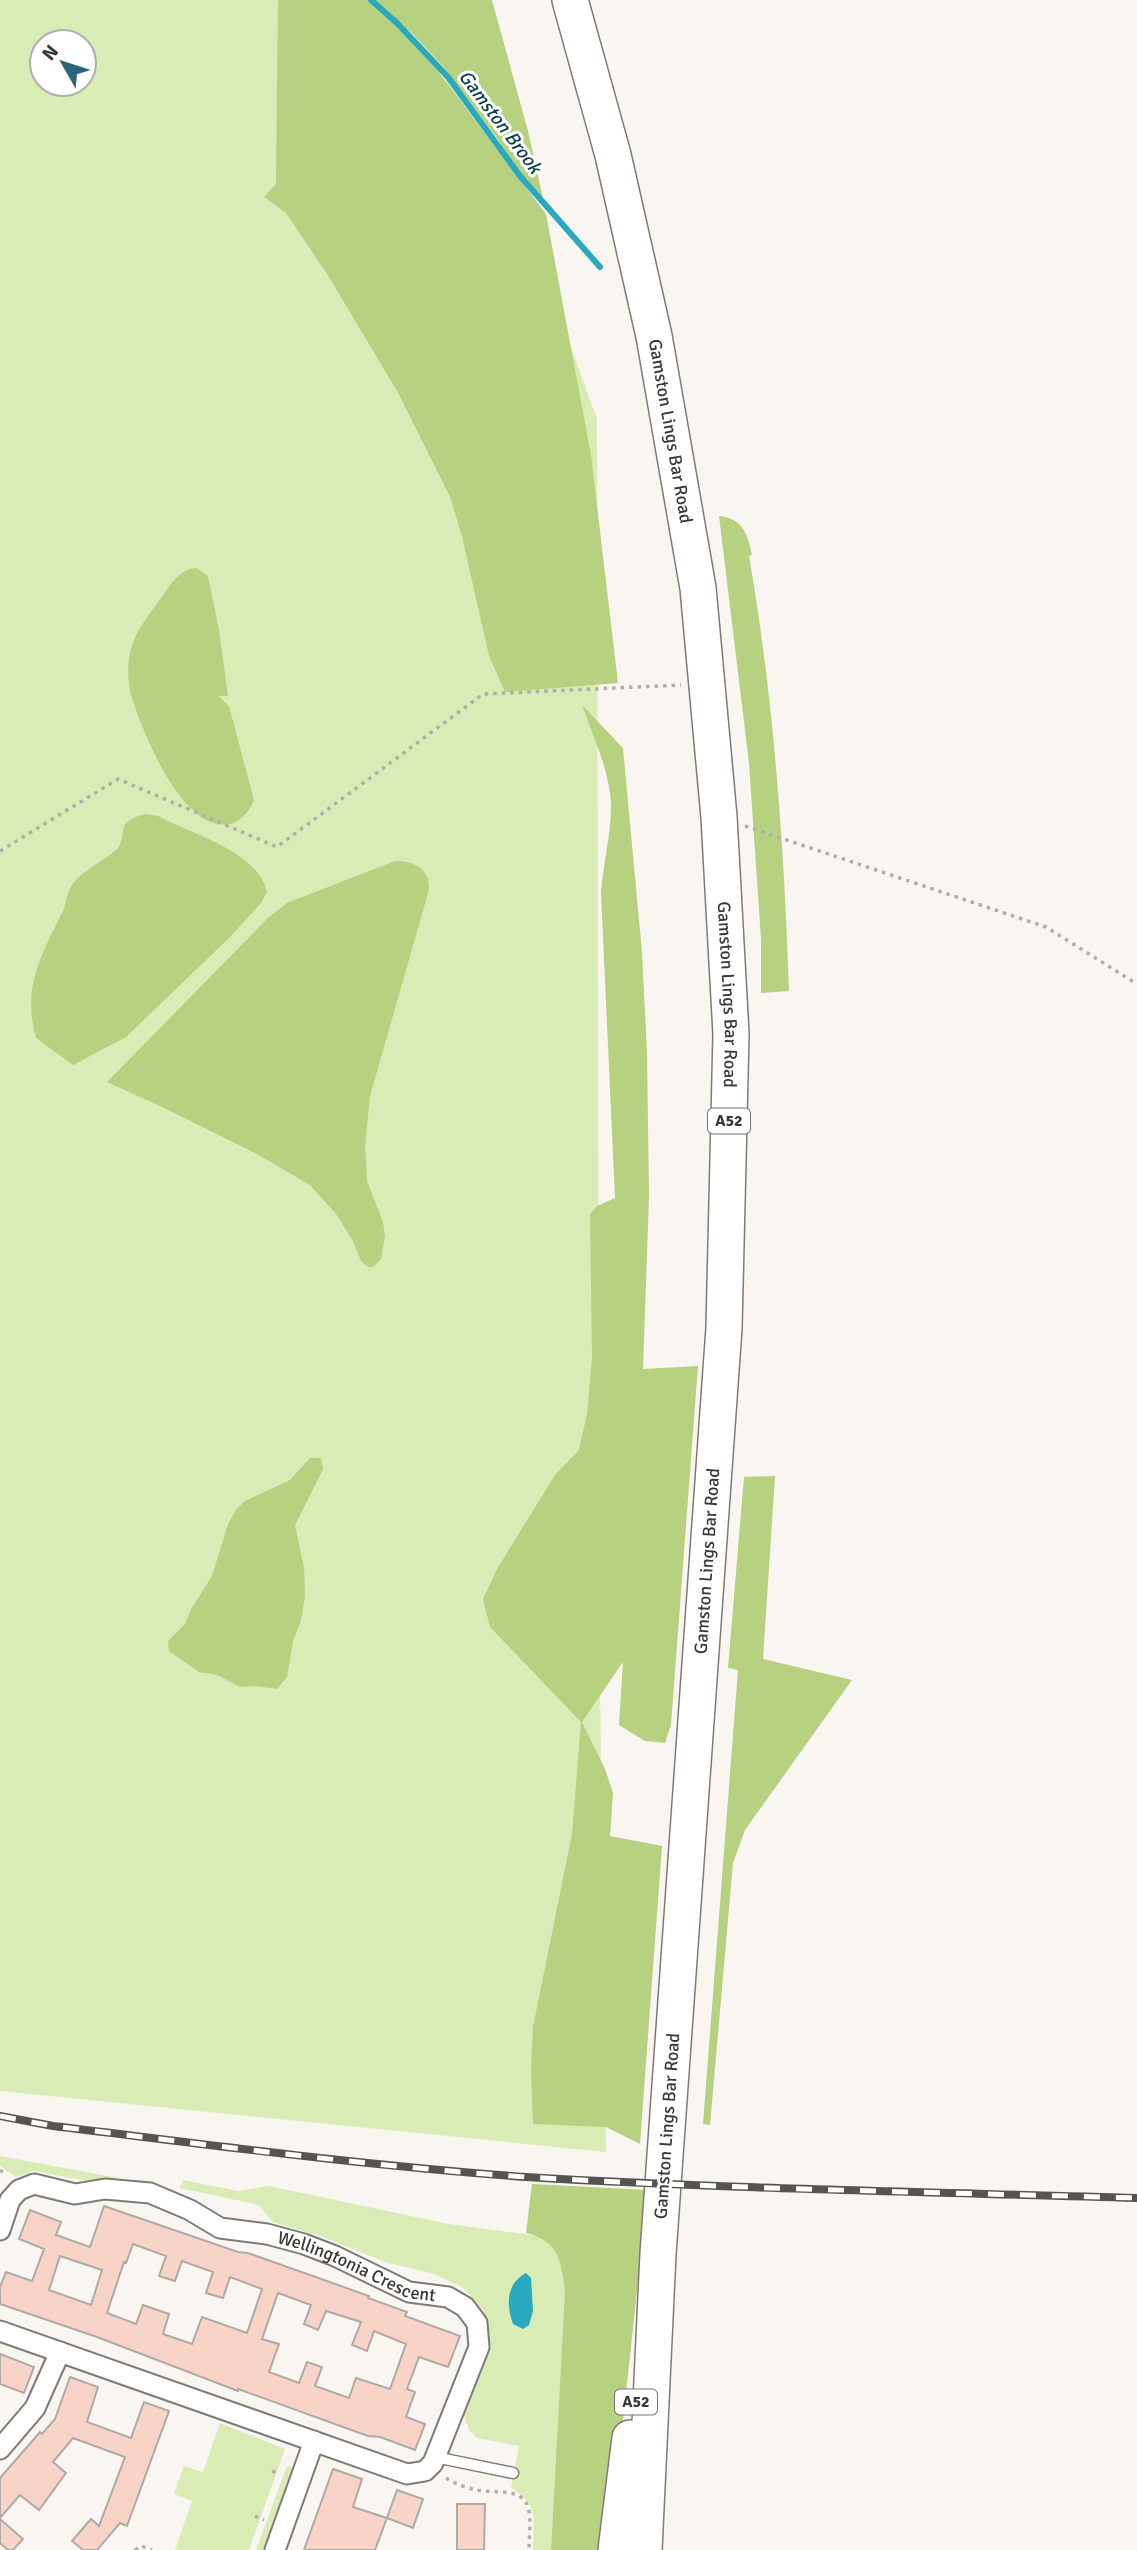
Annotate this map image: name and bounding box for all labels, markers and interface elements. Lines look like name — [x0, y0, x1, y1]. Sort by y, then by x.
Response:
north arrow — [28, 28, 98, 98]
text: N — [37, 40, 64, 66]
water label: Gamston Brook — [453, 66, 548, 180]
street label: Gamston Lings Bar Road — [644, 337, 697, 525]
street label: Gamston Lings Bar Road — [713, 901, 742, 1088]
road number: A52 — [708, 1108, 750, 1134]
street label: Gamston Lings Bar Road — [690, 1467, 724, 1655]
street label: Gamston Lings Bar Road — [650, 2032, 684, 2220]
street label: Wellingtonia Crescent — [275, 2226, 437, 2306]
road number: A52 — [615, 2390, 657, 2414]

